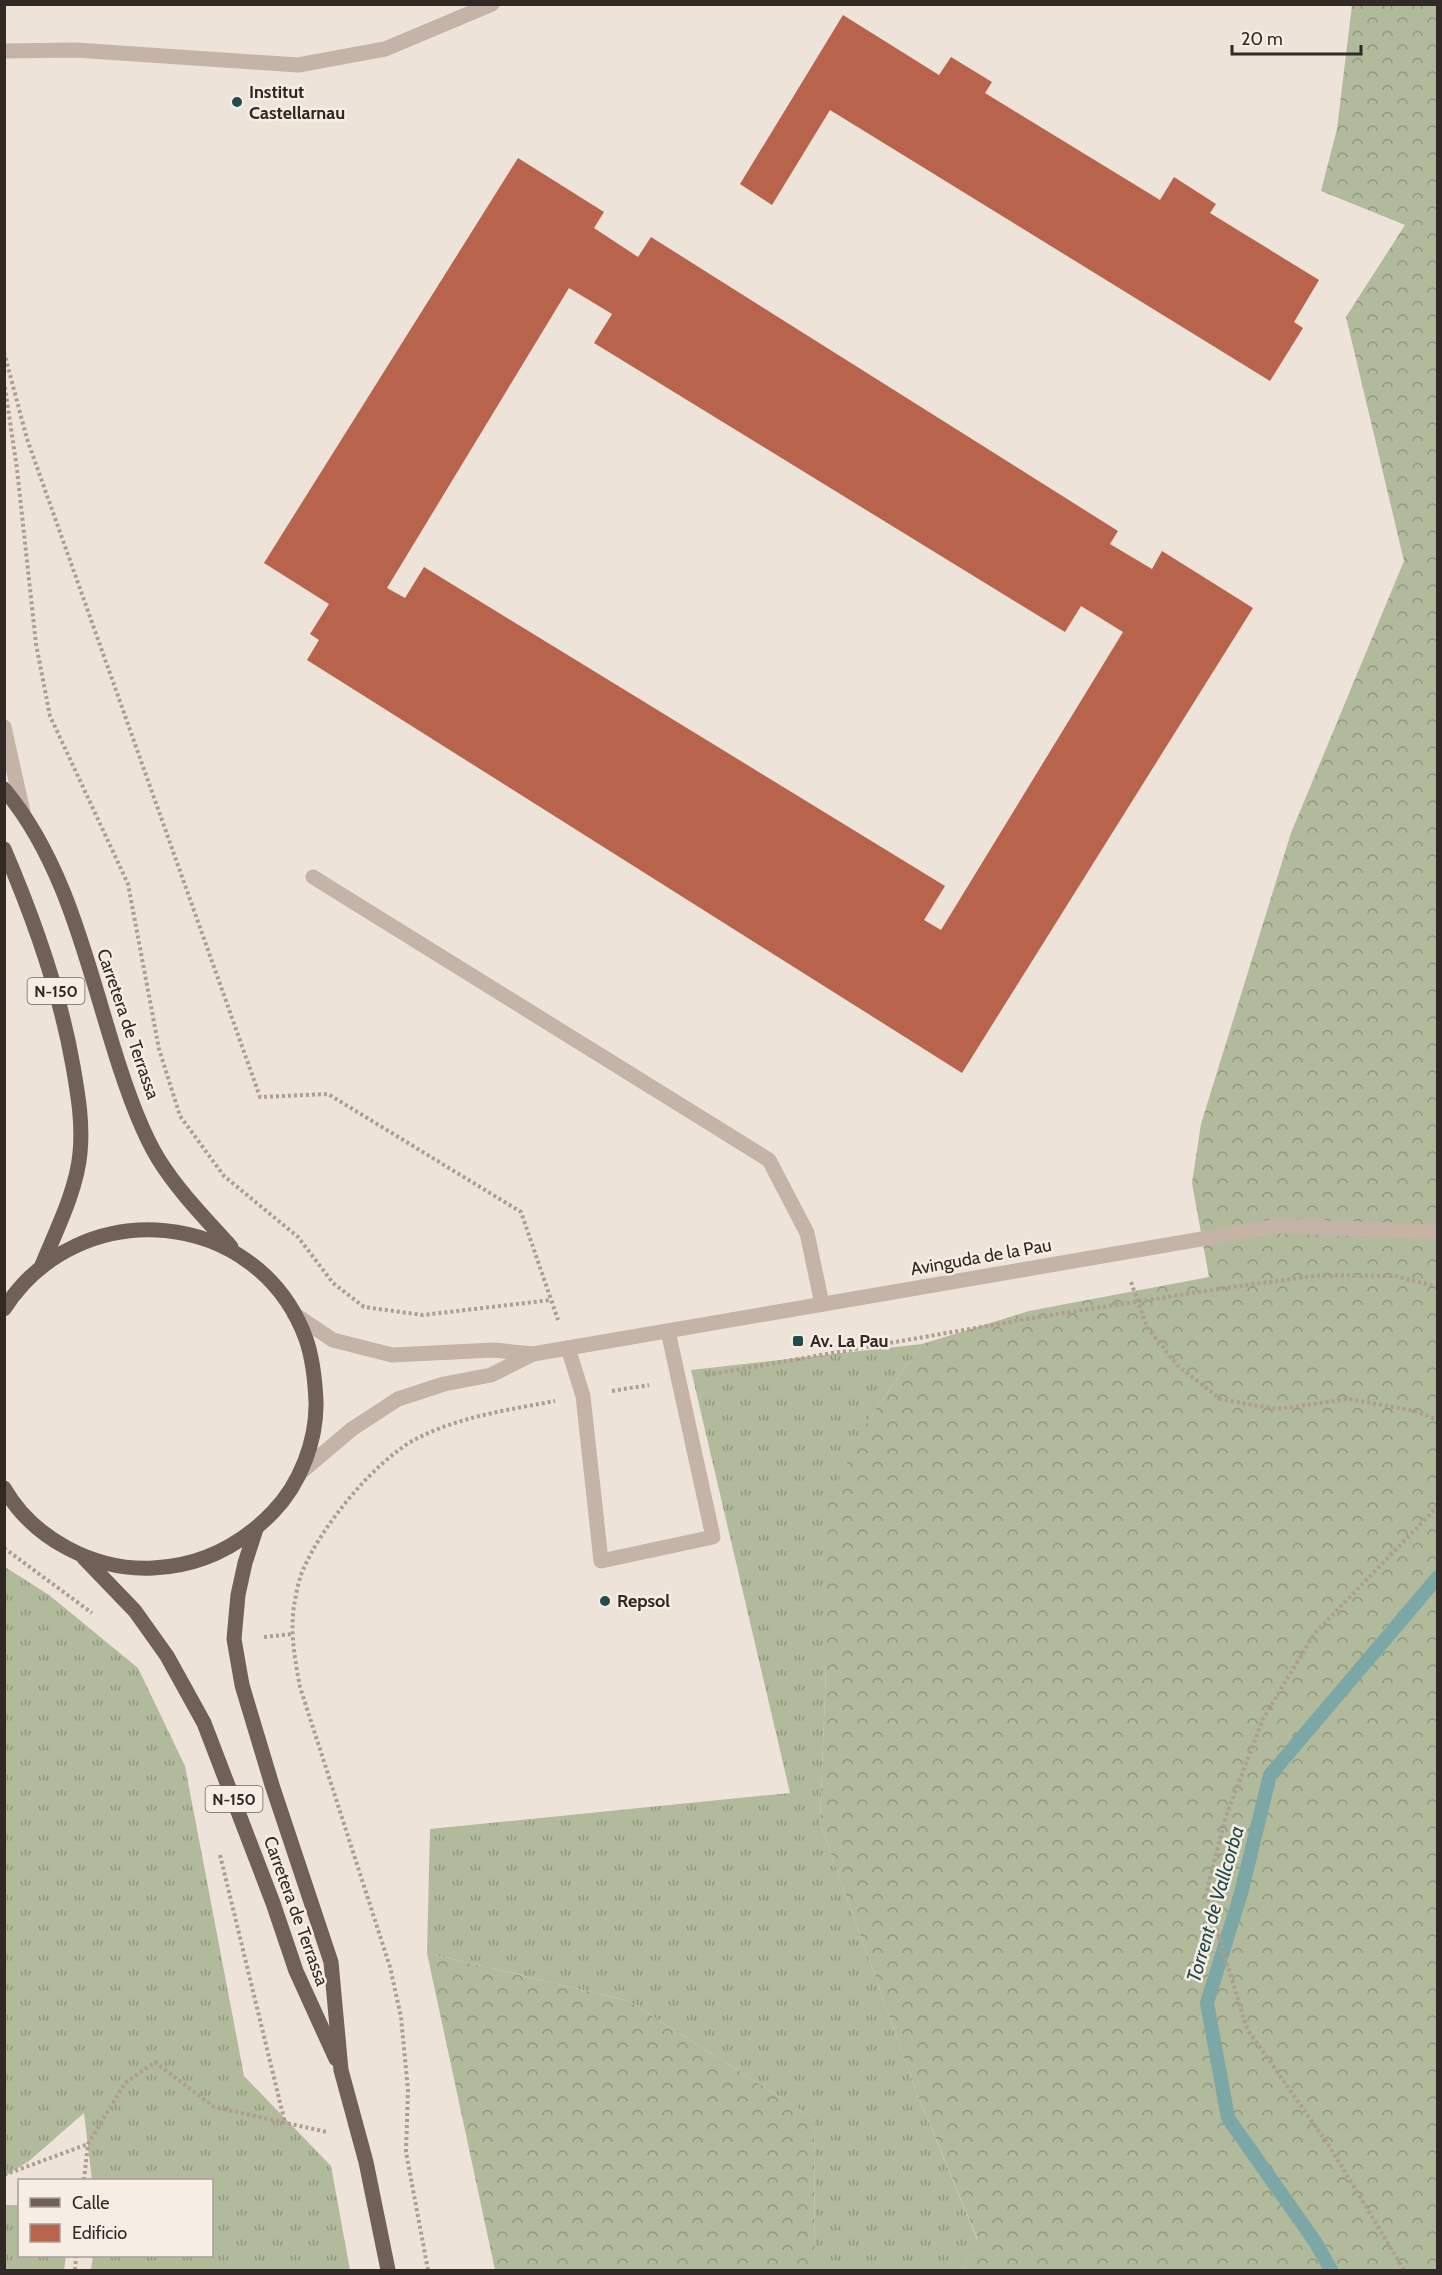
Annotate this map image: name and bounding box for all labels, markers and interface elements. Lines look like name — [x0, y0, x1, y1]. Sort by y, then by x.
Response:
scale bar — [1232, 18, 1361, 56]
text: 20 m — [1241, 28, 1283, 50]
place label: Institut Castellarnau — [249, 81, 345, 124]
marker: Institut Castellarnau — [230, 95, 244, 109]
street label: Carretera de Terrassa — [92, 946, 164, 1102]
road number: N-150 — [28, 978, 84, 1004]
street label: Avinguda de la Pau — [909, 1234, 1053, 1280]
place label: Av. La Pau — [810, 1330, 888, 1352]
marker: Av. La Pau — [791, 1334, 805, 1348]
place label: Repsol — [617, 1590, 670, 1612]
marker: Repsol — [598, 1594, 612, 1608]
road number: N-150 — [206, 1786, 262, 1812]
water label: Torrent de Vallcorba — [1181, 1823, 1249, 1985]
street label: Carretera de Terrassa — [259, 1833, 333, 1989]
legend — [18, 2179, 213, 2257]
text: Calle — [72, 2192, 109, 2214]
text: Edificio — [72, 2222, 127, 2244]

